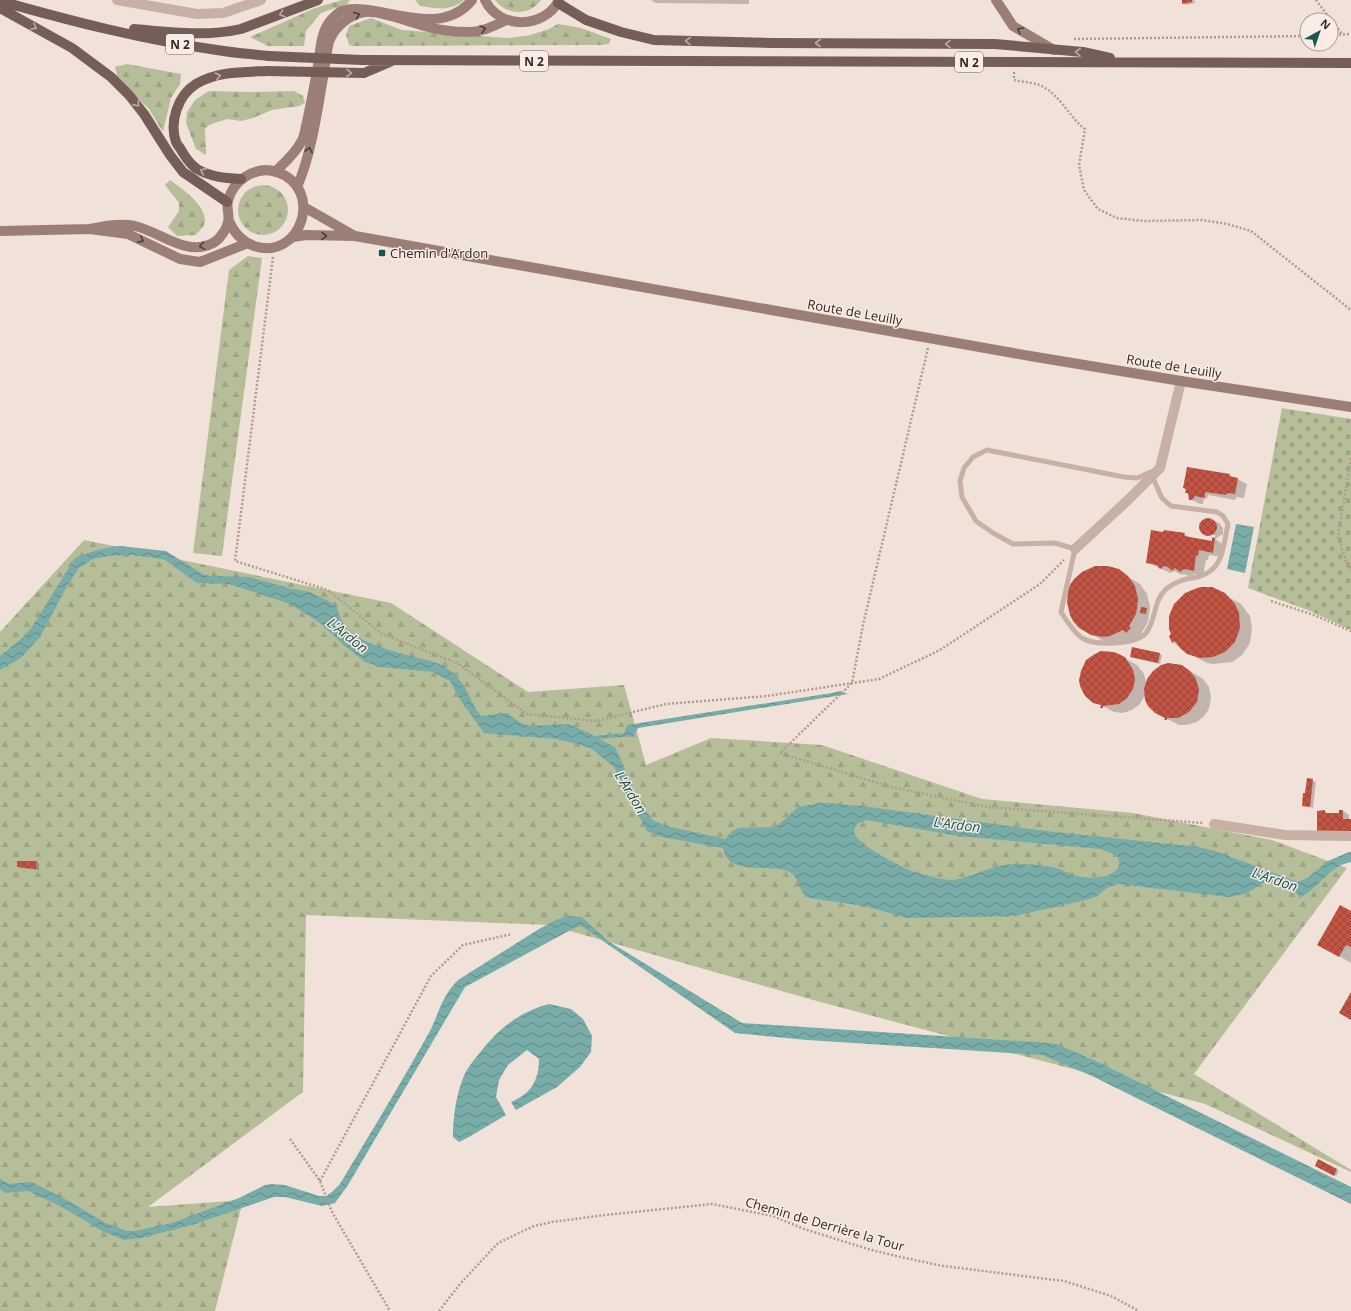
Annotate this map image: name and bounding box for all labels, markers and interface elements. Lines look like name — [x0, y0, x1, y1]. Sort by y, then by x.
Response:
one-way arrow — [279, 10, 286, 18]
one-way arrow — [353, 11, 360, 19]
north arrow — [1299, 12, 1339, 52]
text: N — [1317, 15, 1334, 33]
one-way arrow — [30, 22, 37, 30]
one-way arrow — [480, 25, 487, 34]
one-way arrow — [1017, 28, 1024, 35]
road number: N 2 — [166, 34, 194, 54]
one-way arrow — [685, 37, 691, 46]
one-way arrow — [815, 39, 821, 47]
one-way arrow — [945, 40, 951, 48]
one-way arrow — [1075, 48, 1081, 57]
road number: N 2 — [520, 51, 548, 71]
road number: N 2 — [955, 52, 983, 72]
one-way arrow — [346, 69, 352, 77]
one-way arrow — [215, 72, 221, 80]
one-way arrow — [132, 100, 139, 107]
one-way arrow — [304, 147, 312, 153]
one-way arrow — [200, 168, 207, 176]
one-way arrow — [320, 231, 327, 240]
one-way arrow — [137, 236, 144, 243]
one-way arrow — [199, 241, 205, 250]
place label: Chemin d'Ardon — [390, 244, 488, 262]
marker: Chemin d'Ardon — [377, 248, 387, 258]
street label: Route de Leuilly — [806, 295, 904, 329]
street label: Route de Leuilly — [1125, 350, 1223, 382]
water label: L'Ardon — [324, 613, 372, 657]
water label: L'Ardon — [611, 767, 651, 817]
water label: L'Ardon — [932, 812, 982, 836]
water label: L'Ardon — [1250, 862, 1300, 896]
street label: Chemin de Derrière la Tour — [743, 1193, 907, 1256]

